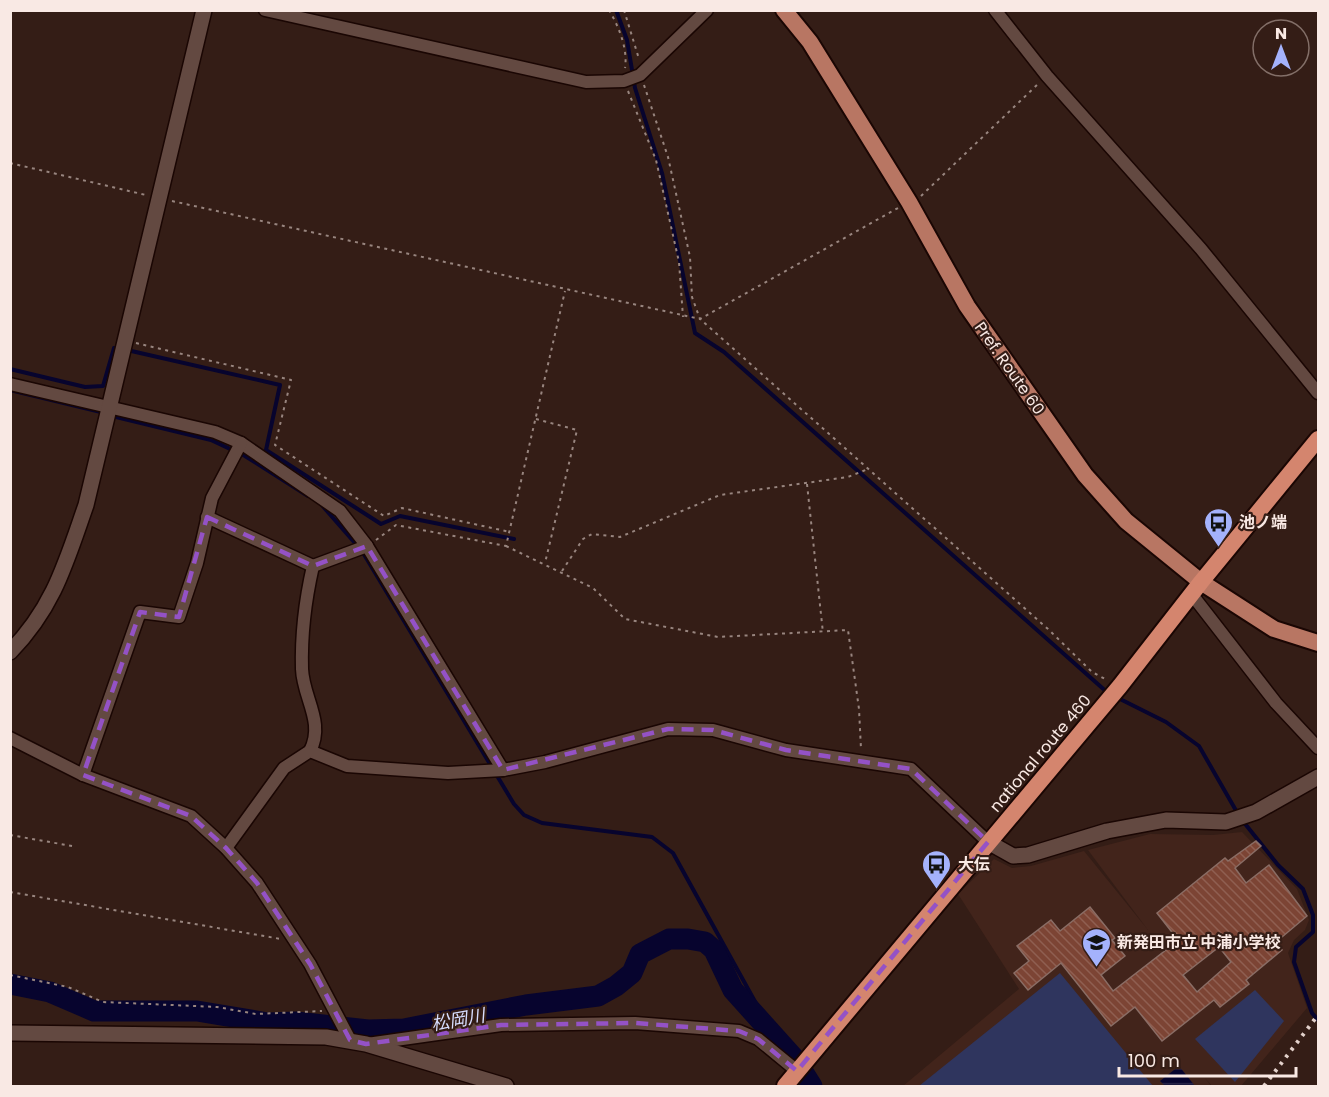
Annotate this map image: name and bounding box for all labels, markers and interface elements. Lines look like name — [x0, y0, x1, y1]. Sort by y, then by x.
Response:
north arrow — [1251, 18, 1311, 78]
text: N — [1275, 22, 1287, 45]
street label: Pref. Route 60 — [969, 317, 1050, 419]
bus stop icon: 池ノ端 — [1202, 506, 1234, 548]
place label: 池ノ端 — [1239, 511, 1287, 534]
street label: national route 460 — [984, 690, 1096, 817]
bus stop icon: 大伝 — [921, 848, 953, 890]
place label: 大伝 — [958, 853, 990, 876]
school or university icon: 新発田市立 中浦小学校 — [1080, 926, 1112, 968]
place label: 新発田市立 中浦小学校 — [1117, 931, 1280, 954]
water label: 松岡川 — [429, 1002, 489, 1037]
scale bar — [1119, 1040, 1296, 1078]
text: 100 m — [1128, 1048, 1180, 1073]

